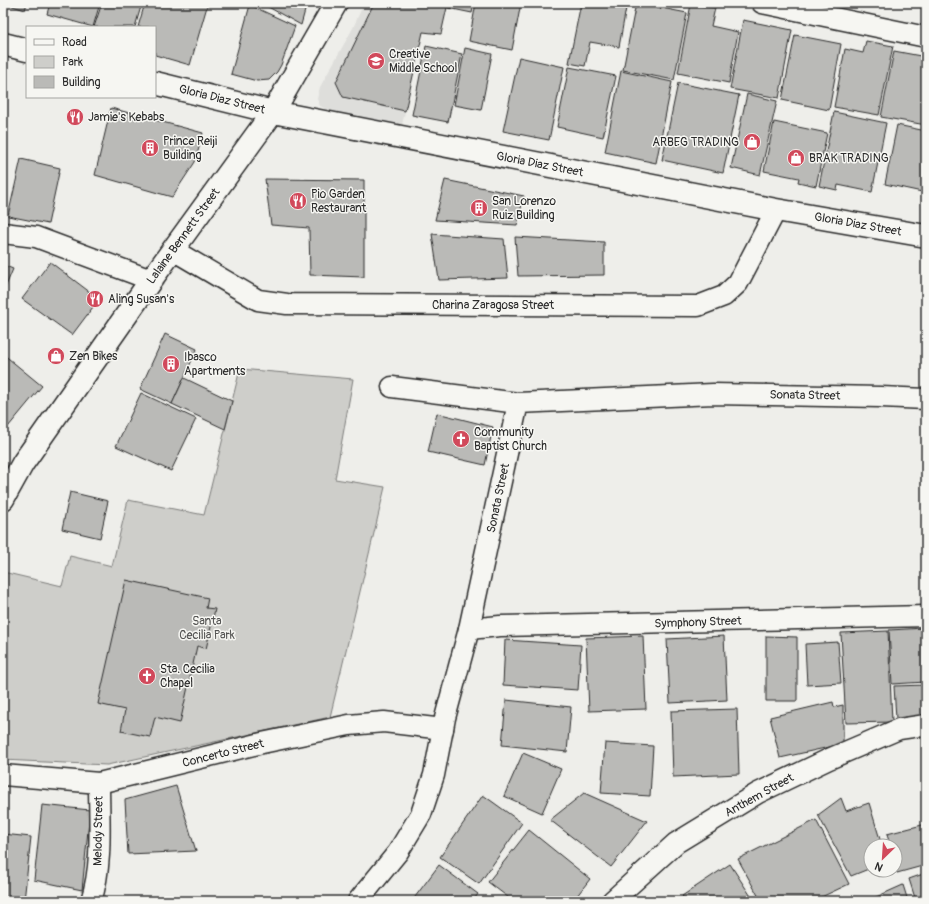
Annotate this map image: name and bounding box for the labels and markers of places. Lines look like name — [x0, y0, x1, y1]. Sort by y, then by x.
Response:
place label: Creative Middle School — [389, 47, 458, 76]
school or university icon: Creative Middle School — [366, 51, 386, 71]
restaurant icon: Jamie's Kebabs — [65, 107, 85, 127]
place label: Jamie's Kebabs — [88, 110, 165, 125]
shop icon: ARBEG TRADING — [742, 132, 762, 152]
place label: Prince Reiji Building — [163, 134, 217, 163]
place label: ARBEG TRADING — [652, 135, 739, 150]
building icon: Prince Reiji Building — [140, 138, 160, 158]
shop icon: BRAK TRADING — [786, 148, 806, 168]
place label: BRAK TRADING — [809, 151, 889, 166]
place label: Pio Garden Restaurant — [311, 187, 367, 216]
restaurant icon: Pio Garden Restaurant — [288, 191, 308, 211]
place label: San Lorenzo Ruiz Building — [492, 194, 557, 223]
building icon: San Lorenzo Ruiz Building — [469, 198, 489, 218]
restaurant icon: Aling Susan's — [85, 289, 105, 309]
place label: Aling Susan's — [108, 292, 175, 307]
shop icon: Zen Bikes — [46, 346, 66, 366]
place label: Zen Bikes — [69, 349, 118, 364]
place label: Ibasco Apartments — [184, 350, 246, 379]
building icon: Ibasco Apartments — [161, 354, 181, 374]
place label: Community Baptist Church — [474, 425, 547, 454]
church icon: Community Baptist Church — [451, 429, 471, 449]
place label: Sta. Cecilia Chapel — [160, 662, 215, 691]
church icon: Sta. Cecilia Chapel — [137, 666, 157, 686]

